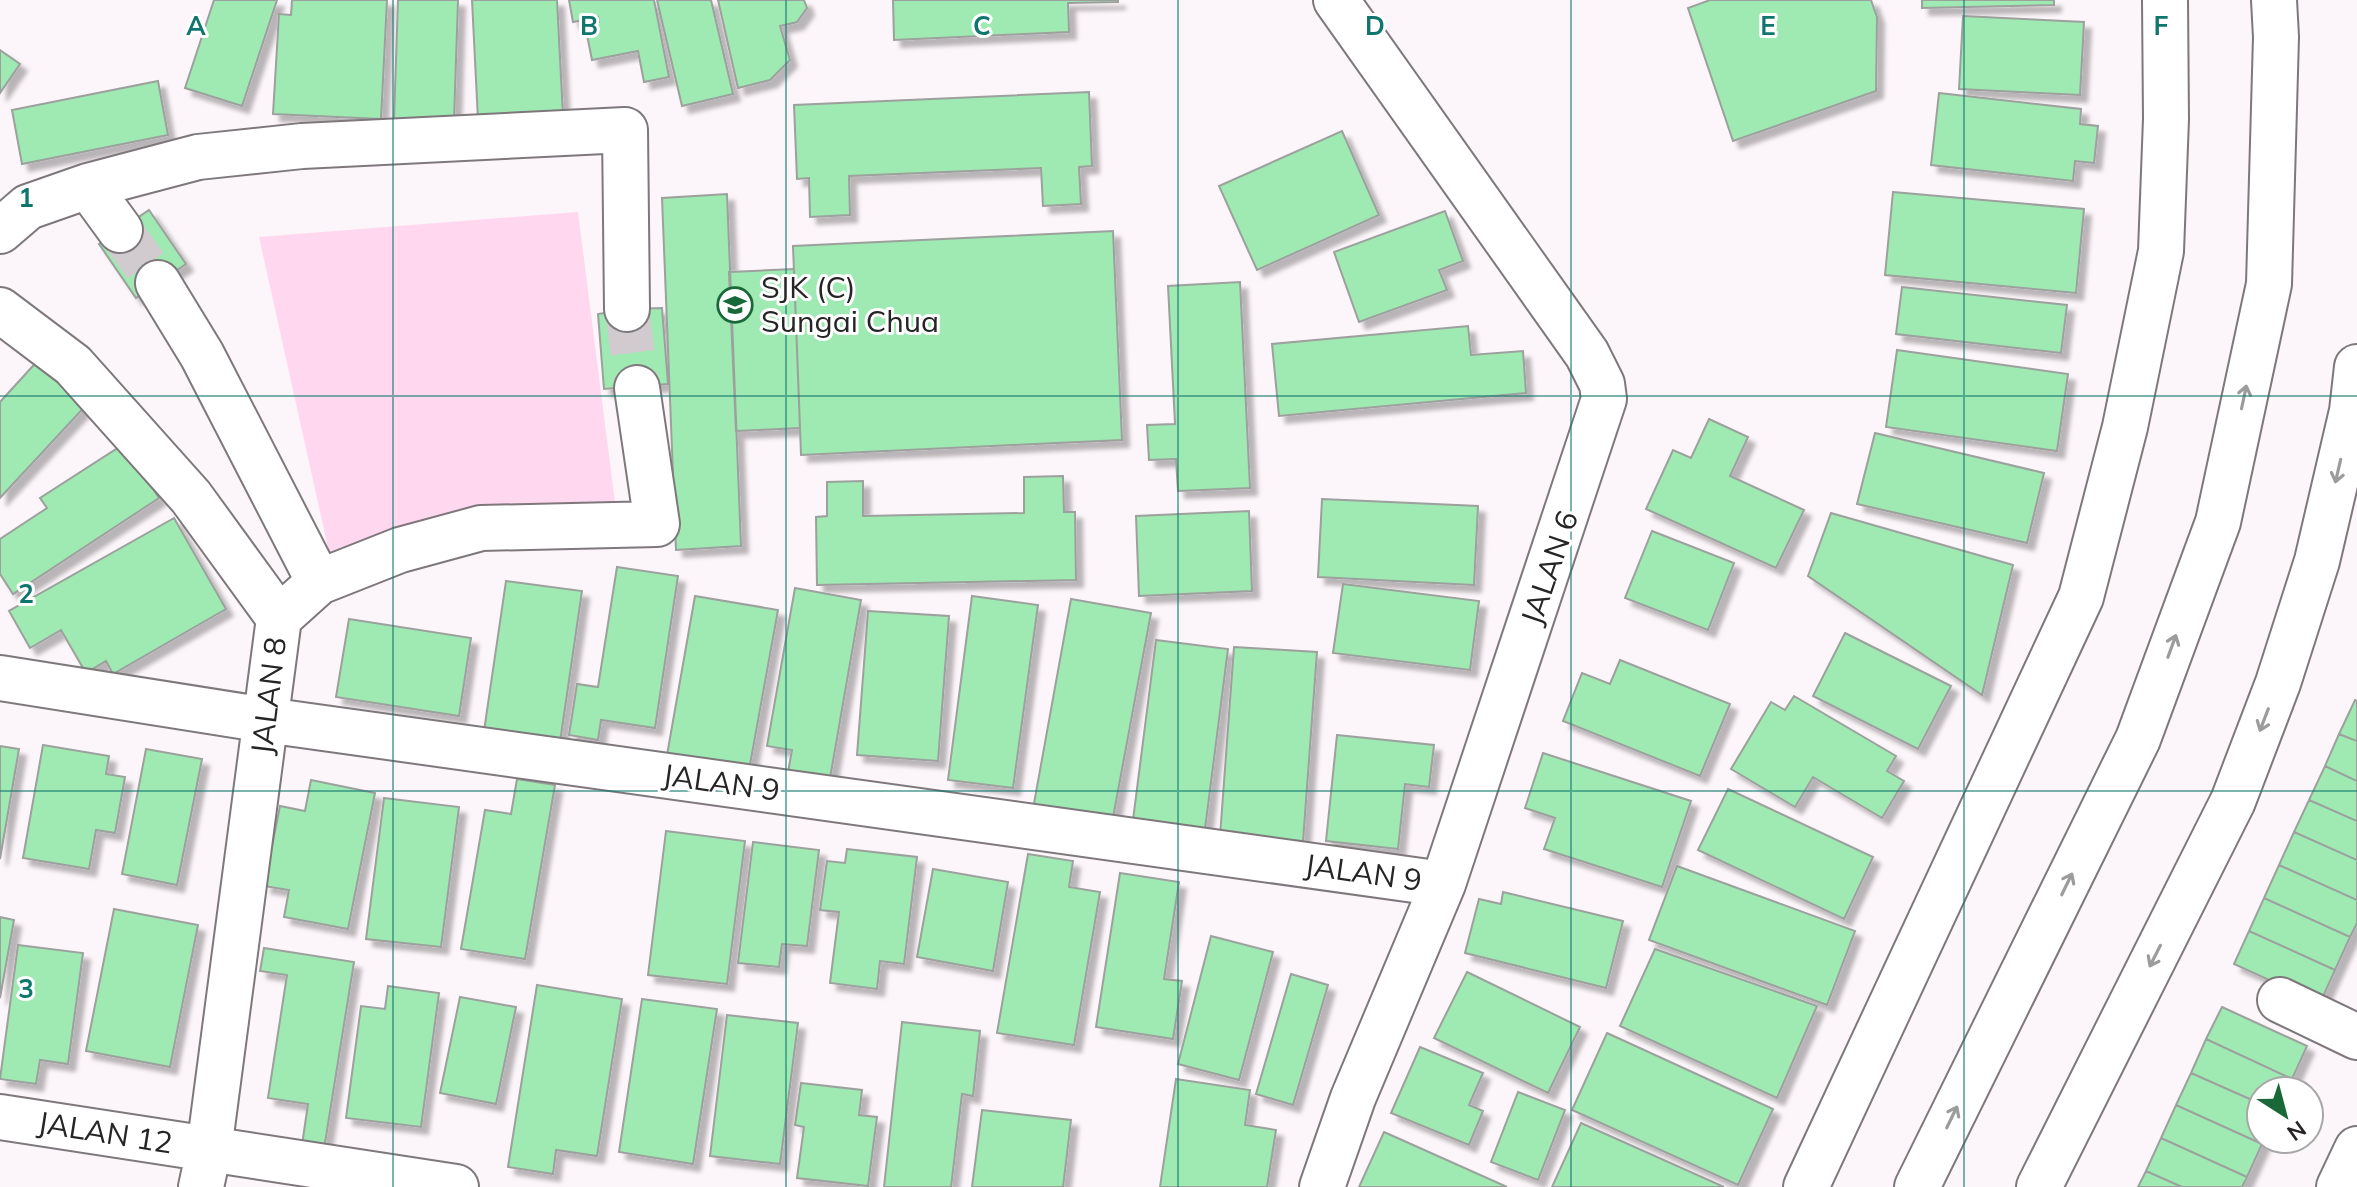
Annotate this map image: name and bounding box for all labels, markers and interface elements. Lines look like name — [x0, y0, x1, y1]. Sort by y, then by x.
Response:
text: A — [186, 9, 206, 42]
text: B — [580, 9, 598, 42]
text: C — [973, 9, 991, 42]
text: D — [1365, 9, 1385, 42]
text: E — [1760, 9, 1776, 42]
text: F — [2154, 9, 2169, 42]
text: 1 — [18, 181, 34, 214]
place label: SJK (C) Sungai Chua — [761, 268, 939, 340]
school or university icon: SJK (C) Sungai Chua — [716, 286, 754, 324]
one-way arrow — [2237, 385, 2252, 411]
one-way arrow — [2329, 458, 2344, 484]
street label: JALAN 6 — [1512, 506, 1586, 630]
text: 2 — [18, 577, 34, 610]
street label: JALAN 8 — [242, 635, 294, 757]
one-way arrow — [2166, 635, 2180, 659]
one-way arrow — [2256, 707, 2270, 732]
street label: JALAN 9 — [660, 755, 782, 809]
street label: JALAN 9 — [1302, 845, 1424, 899]
one-way arrow — [2059, 872, 2075, 896]
one-way arrow — [2147, 944, 2162, 968]
text: 3 — [18, 972, 34, 1005]
north arrow — [2245, 1075, 2325, 1155]
street label: JALAN 12 — [35, 1103, 175, 1161]
one-way arrow — [1945, 1105, 1960, 1129]
text: N — [2282, 1115, 2312, 1147]

